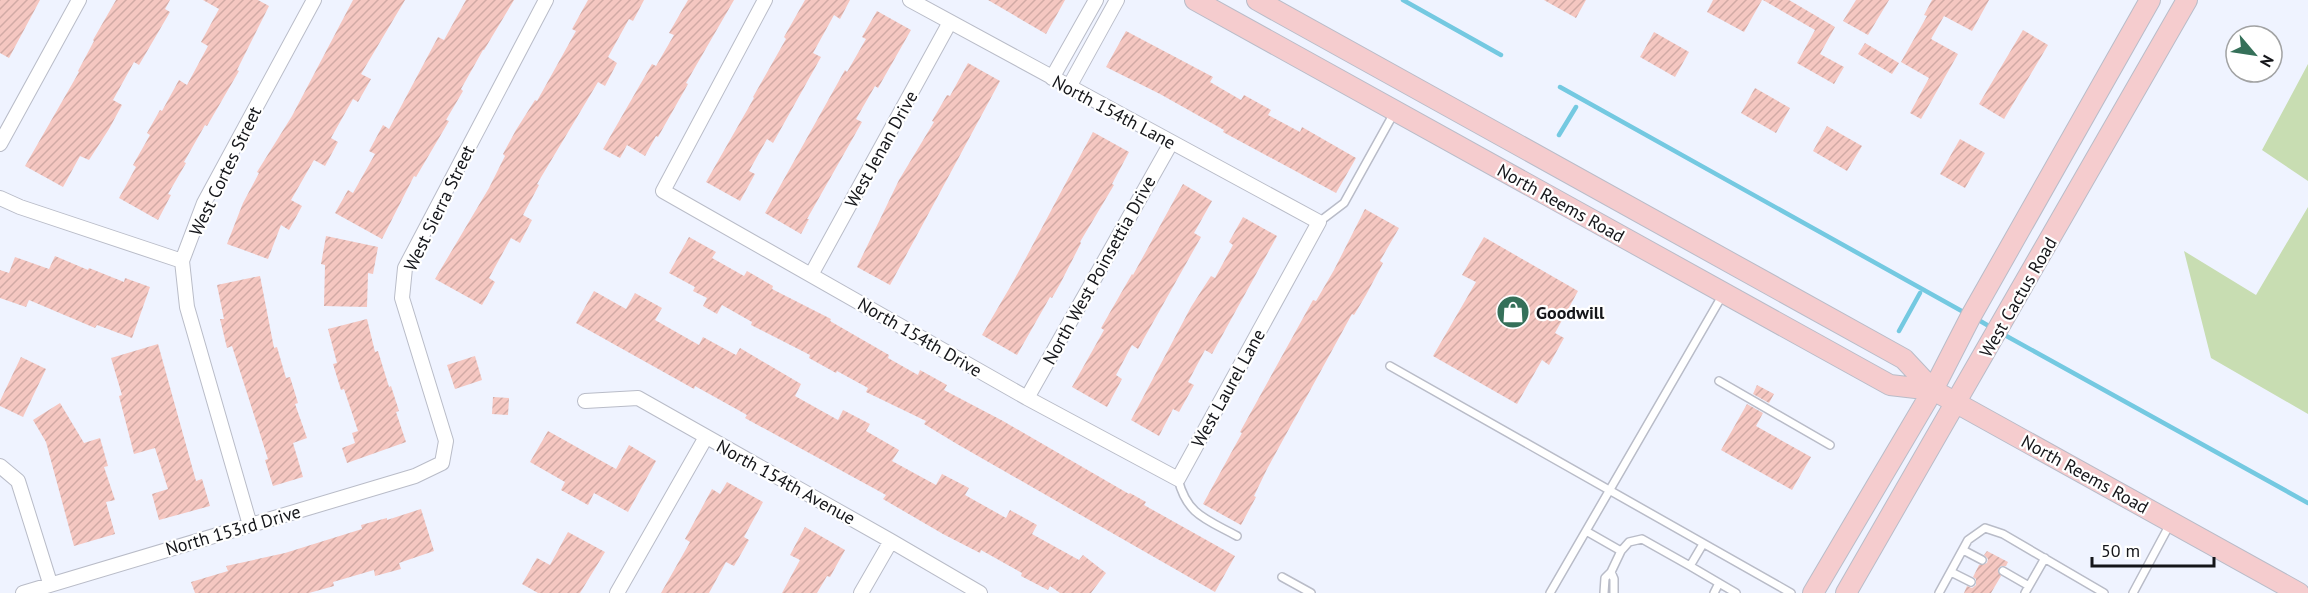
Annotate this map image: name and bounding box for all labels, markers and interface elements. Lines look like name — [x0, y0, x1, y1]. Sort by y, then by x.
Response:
north arrow — [2224, 24, 2284, 84]
text: N — [2256, 52, 2278, 71]
street label: North 154th Lane — [1048, 70, 1180, 154]
street label: West Jenan Drive — [839, 87, 923, 211]
street label: West Cortes Street — [184, 103, 266, 239]
street label: West Sierra Street — [399, 141, 479, 275]
street label: North Reems Road — [1493, 158, 1629, 248]
street label: North West Poinsettia Drive — [1038, 172, 1160, 368]
street label: West Cactus Road — [1974, 233, 2062, 361]
street label: North 154th Drive — [854, 292, 986, 382]
shop icon: Goodwill — [1495, 294, 1531, 330]
place label: Goodwill — [1536, 301, 1605, 324]
street label: West Laurel Lane — [1186, 325, 1270, 451]
street label: North Reems Road — [2017, 429, 2153, 519]
street label: North 154th Avenue — [713, 434, 859, 530]
street label: North 153rd Drive — [163, 500, 303, 560]
scale bar — [2092, 530, 2214, 568]
text: 50 m — [2101, 539, 2140, 562]

